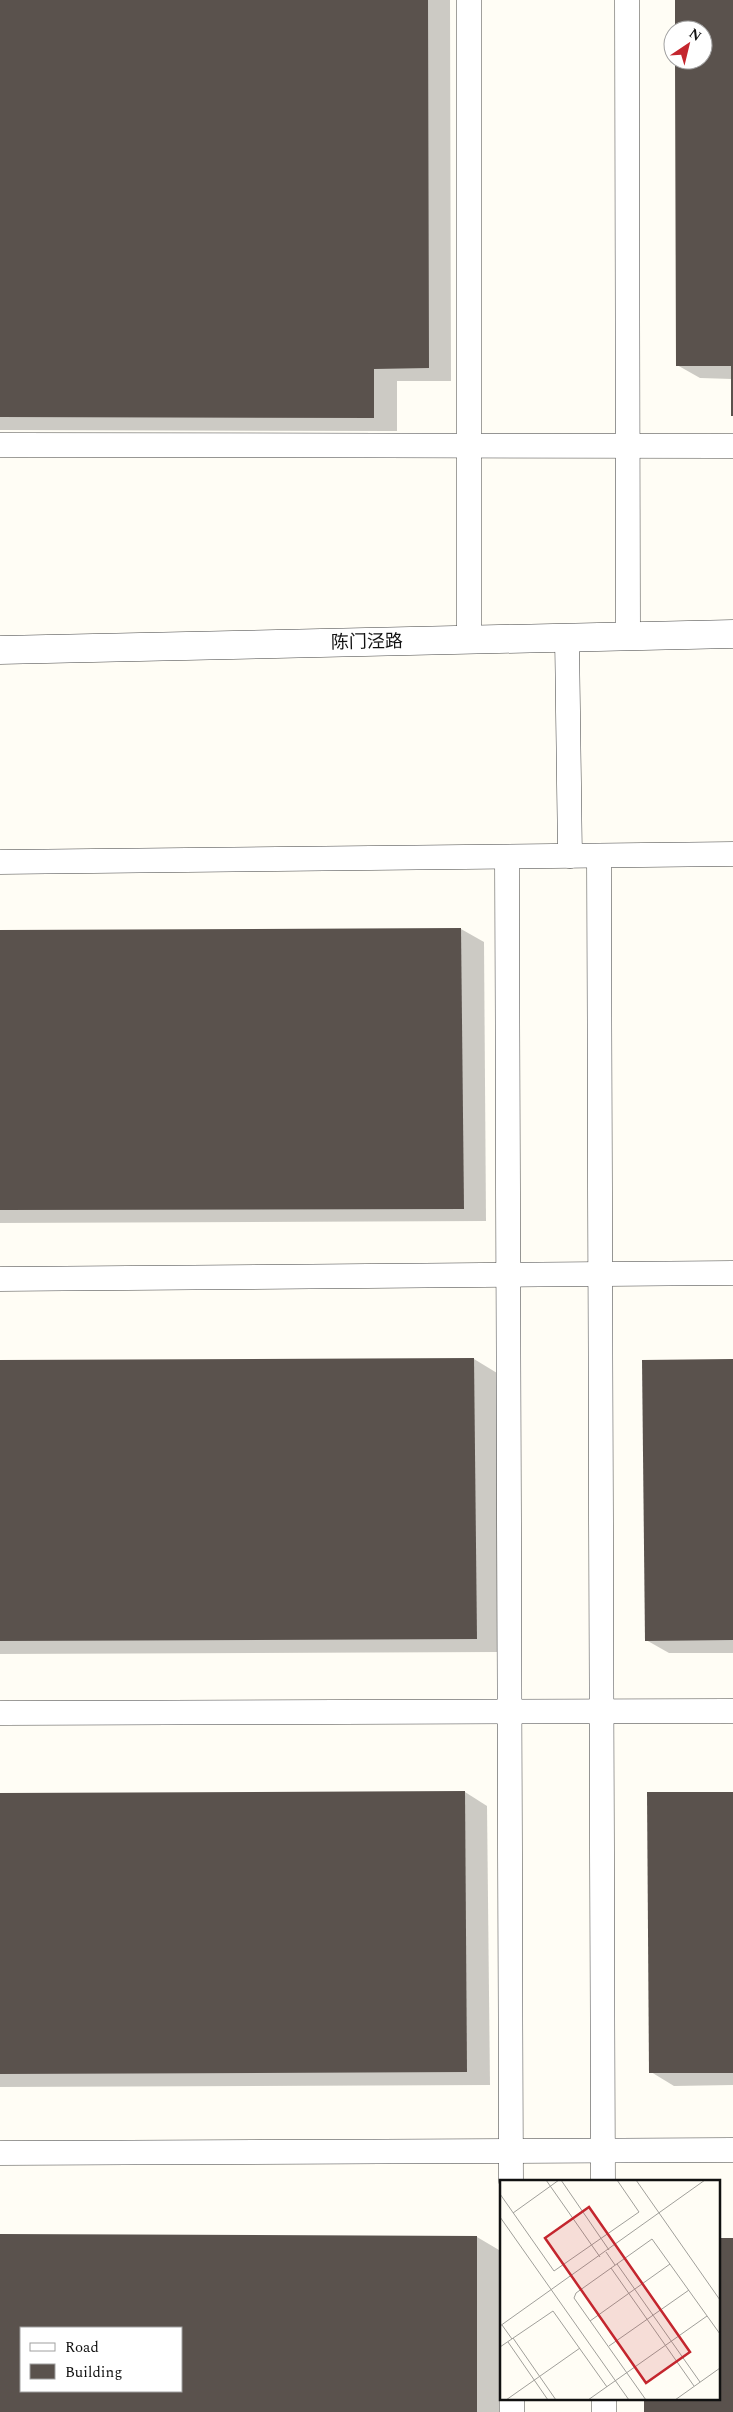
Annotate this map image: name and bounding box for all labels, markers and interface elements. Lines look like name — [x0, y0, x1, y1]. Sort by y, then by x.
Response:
north arrow — [663, 20, 713, 70]
text: N — [684, 23, 706, 47]
street label: 陈门泾路 — [331, 628, 403, 656]
inset map — [500, 2180, 720, 2400]
legend — [20, 2327, 182, 2392]
text: Road — [65, 2336, 99, 2359]
text: Building — [65, 2361, 122, 2384]

